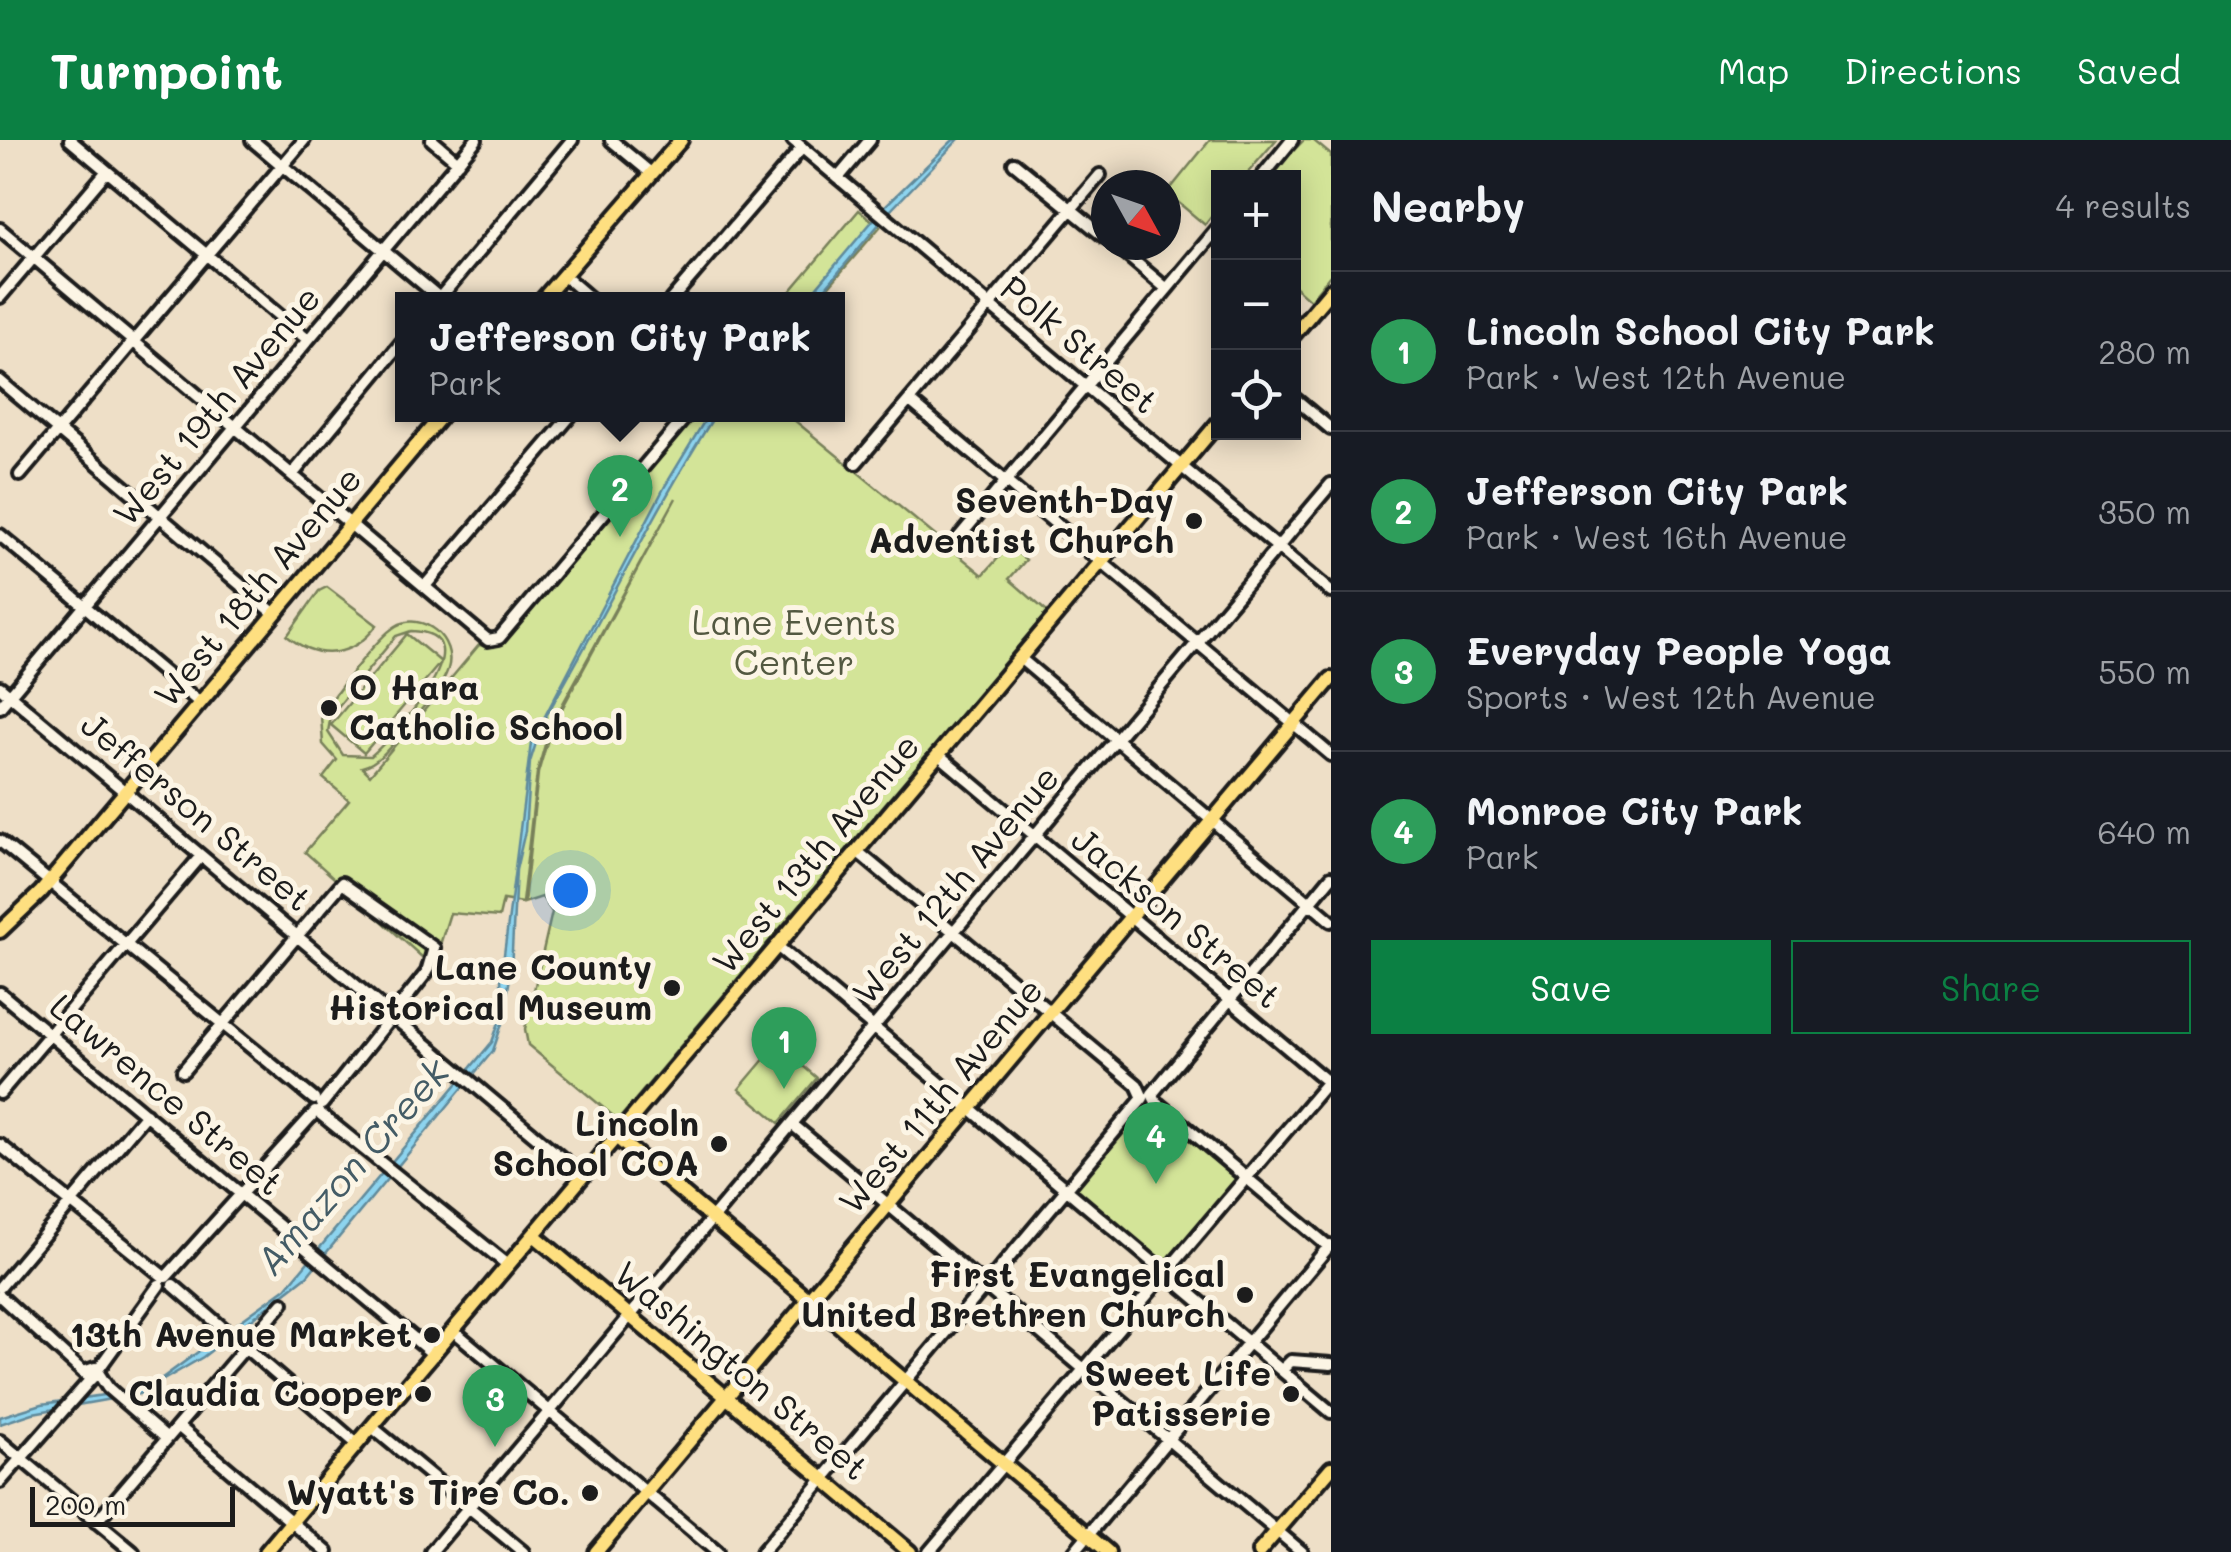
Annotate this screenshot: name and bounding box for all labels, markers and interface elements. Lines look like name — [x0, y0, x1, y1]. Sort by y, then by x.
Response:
text: Turnpoint — [50, 39, 283, 101]
text: Map — [1718, 47, 1789, 93]
text: Directions — [1844, 47, 2022, 93]
text: Saved — [2077, 47, 2181, 93]
north arrow — [1091, 170, 1181, 260]
map controls — [1211, 170, 1301, 440]
button: + — [1211, 170, 1301, 260]
text: Nearby — [1371, 178, 1525, 233]
text: 4 results — [2055, 184, 2191, 226]
button: − — [1211, 260, 1301, 350]
street label: Polk Street — [992, 264, 1169, 423]
street label: West 19th Avenue — [102, 275, 329, 534]
popup — [395, 292, 845, 422]
text: Lincoln School City Park — [1466, 305, 1935, 355]
text: Jefferson City Park — [429, 311, 811, 361]
text: 1 — [1396, 330, 1411, 372]
text: 280 m — [2098, 330, 2191, 372]
button: locate — [1211, 350, 1301, 440]
text: Park · West 12th Avenue — [1466, 355, 1846, 397]
text: Park — [429, 361, 501, 403]
pin: 2 — [588, 454, 652, 537]
street label: West 18th Avenue — [142, 456, 371, 716]
text: Jefferson City Park — [1466, 465, 1848, 515]
place label: Seventh-Day Adventist Church — [869, 476, 1174, 562]
text: 2 — [1395, 490, 1412, 532]
text: 350 m — [2098, 490, 2191, 532]
marker: Seventh-Day Adventist Church — [1183, 510, 1205, 532]
text: Park · West 16th Avenue — [1466, 515, 1847, 557]
park label: Lane Events Center — [692, 598, 896, 684]
text: Everyday People Yoga — [1466, 625, 1892, 675]
text: 3 — [1394, 650, 1413, 692]
text: 550 m — [2098, 650, 2191, 692]
place label: O Hara Catholic School — [349, 663, 624, 749]
text: Sports · West 12th Avenue — [1466, 675, 1876, 717]
marker: O Hara Catholic School — [318, 697, 340, 719]
street label: Jefferson Street — [73, 701, 322, 920]
street label: West 13th Avenue — [701, 723, 928, 982]
street label: West 12th Avenue — [841, 755, 1068, 1013]
text: Monroe City Park — [1466, 785, 1803, 835]
text: 4 — [1393, 810, 1414, 852]
text: 640 m — [2097, 810, 2191, 852]
street label: Jackson Street — [1063, 815, 1292, 1018]
text: Park — [1466, 835, 1539, 877]
your location — [545, 865, 596, 916]
button: Save — [1371, 940, 1771, 1034]
button: Share — [1791, 940, 2191, 1034]
place label: Lane County Historical Museum — [328, 943, 652, 1029]
street label: West 11th Avenue — [827, 967, 1052, 1222]
marker: Lane County Historical Museum — [661, 977, 683, 999]
street label: Lawrence Street — [41, 982, 293, 1205]
pin: 1 — [752, 1006, 816, 1089]
water label: Amazon Creek — [244, 1047, 460, 1284]
place label: Lincoln School COA — [492, 1099, 699, 1185]
pin: 4 — [1124, 1102, 1188, 1184]
marker: Lincoln School COA — [708, 1133, 730, 1155]
street label: Washington Street — [606, 1250, 879, 1489]
place label: First Evangelical United Brethren Church — [801, 1250, 1225, 1336]
marker: First Evangelical United Brethren Church — [1234, 1284, 1256, 1306]
place label: 13th Avenue Market — [69, 1310, 412, 1356]
marker: 13th Avenue Market — [421, 1324, 443, 1346]
place label: Sweet Life Patisserie — [1084, 1349, 1271, 1435]
pin: 3 — [462, 1364, 528, 1447]
place label: Claudia Cooper — [128, 1369, 403, 1415]
marker: Claudia Cooper — [412, 1383, 434, 1405]
marker: Sweet Life Patisserie — [1280, 1383, 1302, 1405]
place label: Wyatt's Tire Co. — [287, 1468, 570, 1514]
scale bar — [30, 1482, 235, 1526]
marker: Wyatt's Tire Co. — [579, 1482, 601, 1504]
text: 200 m — [45, 1486, 126, 1522]

